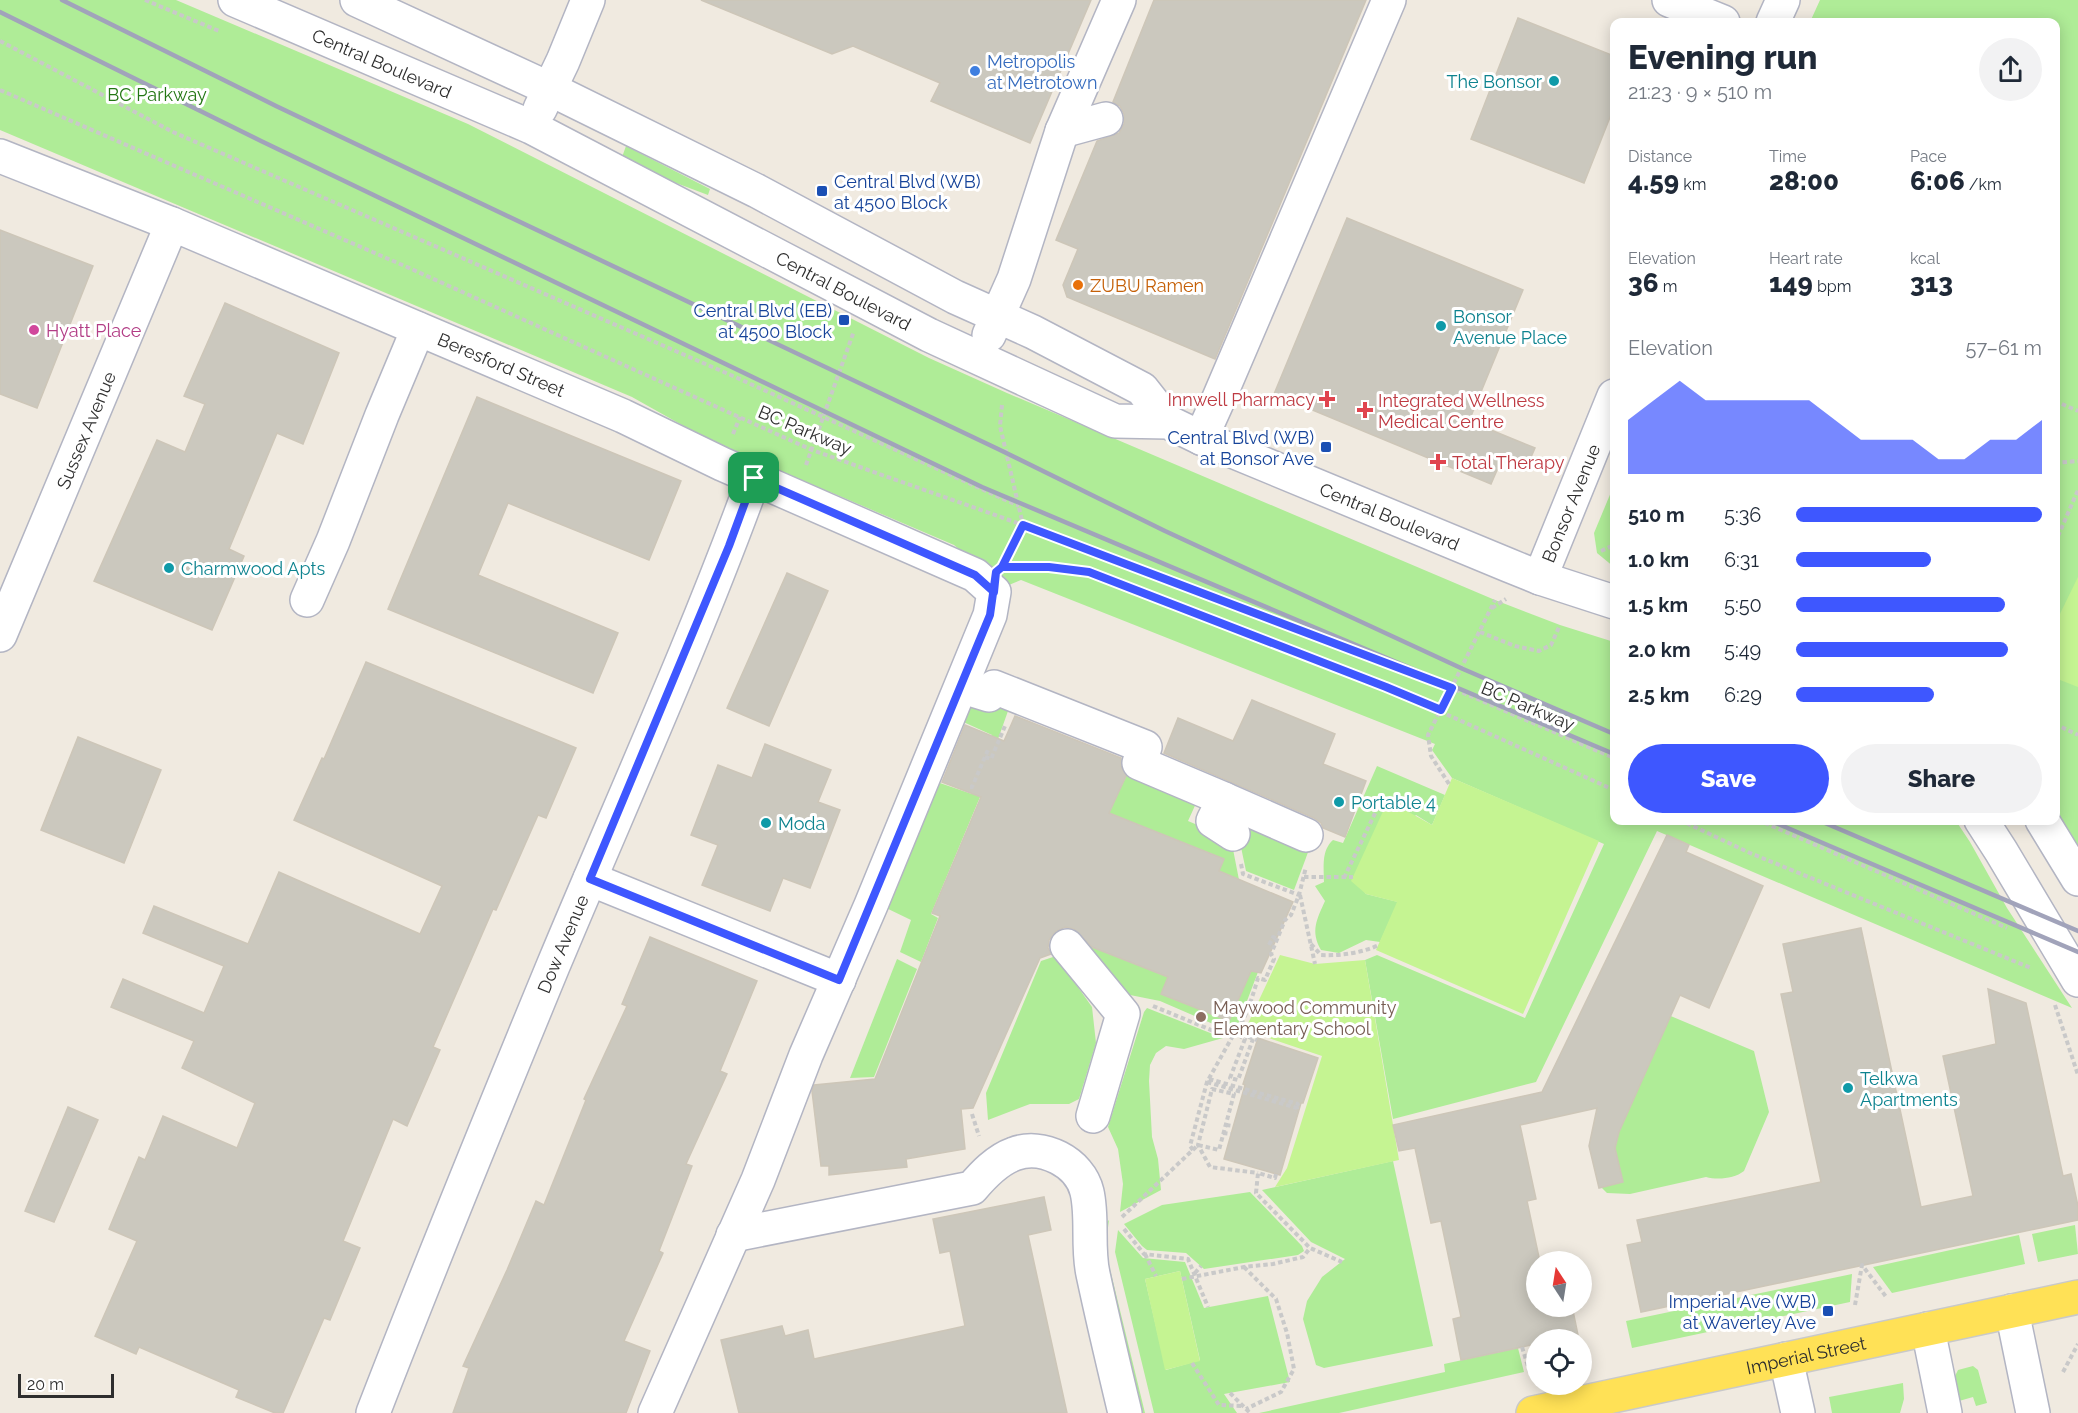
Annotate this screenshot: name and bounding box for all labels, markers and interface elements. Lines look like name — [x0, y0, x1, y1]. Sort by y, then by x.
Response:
street label: Central Boulevard — [309, 24, 455, 102]
text: Evening run — [1628, 38, 1818, 77]
button: share — [1979, 38, 2042, 101]
place label: Metropolis at Metrotown — [987, 51, 1097, 93]
marker: Metropolis at Metrotown — [968, 64, 982, 78]
place label: The Bonsor — [1446, 71, 1543, 92]
marker: The Bonsor — [1547, 74, 1561, 88]
text: 21:23 · 9 × 510 m — [1628, 80, 1772, 104]
park label: BC Parkway — [107, 84, 207, 105]
text: Distance — [1628, 147, 1692, 166]
text: Time — [1769, 147, 1806, 166]
text: Pace — [1910, 147, 1947, 166]
text: 4.59 — [1628, 166, 1679, 196]
text: 28:00 — [1769, 166, 1839, 196]
text: 6:06 — [1910, 166, 1965, 196]
place label: Central Blvd (WB) at 4500 Block — [834, 171, 981, 213]
text: km — [1679, 175, 1706, 194]
text: /km — [1965, 175, 2002, 194]
marker: Central Blvd (WB) at 4500 Block — [815, 184, 829, 198]
street label: Central Boulevard — [773, 247, 915, 334]
text: Elevation — [1628, 249, 1696, 268]
text: Heart rate — [1769, 249, 1843, 268]
text: kcal — [1910, 249, 1940, 268]
text: 36 — [1628, 268, 1659, 298]
text: 149 — [1769, 268, 1813, 298]
text: 313 — [1910, 268, 1953, 298]
place label: ZUBU Ramen — [1090, 275, 1204, 296]
text: m — [1659, 277, 1677, 296]
text: bpm — [1813, 277, 1851, 296]
marker: ZUBU Ramen — [1071, 278, 1085, 292]
place label: Central Blvd (EB) at 4500 Block — [693, 300, 832, 342]
place label: Bonsor Avenue Place — [1453, 306, 1567, 348]
marker: Central Blvd (EB) at 4500 Block — [837, 313, 851, 327]
marker: Bonsor Avenue Place — [1434, 319, 1448, 333]
place label: Hyatt Place — [46, 320, 142, 341]
marker: Hyatt Place — [27, 323, 41, 337]
street label: Beresford Street — [435, 328, 568, 401]
text: Elevation — [1628, 336, 1713, 360]
text: 57–61 m — [1966, 336, 2042, 360]
street label: Sussex Avenue — [52, 368, 120, 492]
place label: Innwell Pharmacy — [1167, 389, 1315, 410]
place label: Integrated Wellness Medical Centre — [1378, 390, 1545, 432]
marker: Innwell Pharmacy — [1320, 392, 1334, 406]
street label: BC Parkway — [755, 401, 855, 459]
marker: Integrated Wellness Medical Centre — [1356, 401, 1374, 419]
place label: Central Blvd (WB) at Bonsor Ave — [1168, 427, 1314, 469]
marker: Central Blvd (WB) at Bonsor Ave — [1319, 440, 1333, 454]
street label: Bonsor Avenue — [1537, 440, 1604, 565]
pin — [728, 452, 779, 503]
place label: Total Therapy — [1452, 452, 1565, 473]
marker: Total Therapy — [1429, 453, 1447, 471]
icon: arrive — [737, 461, 770, 494]
street label: Central Boulevard — [1317, 478, 1463, 554]
text: 510 m — [1628, 503, 1685, 527]
text: 5:36 — [1724, 503, 1761, 527]
text: 1.0 km — [1628, 548, 1689, 572]
text: 6:31 — [1724, 548, 1759, 572]
place label: Charmwood Apts — [181, 558, 325, 579]
marker: Charmwood Apts — [162, 561, 176, 575]
text: 1.5 km — [1628, 593, 1688, 617]
text: 5:50 — [1724, 593, 1762, 617]
text: 2.0 km — [1628, 638, 1691, 662]
text: 5:49 — [1724, 638, 1761, 662]
street label: BC Parkway — [1478, 677, 1578, 735]
text: 2.5 km — [1628, 683, 1689, 707]
text: 6:29 — [1724, 683, 1762, 707]
button: Save — [1628, 744, 1829, 813]
button: Share — [1841, 744, 2042, 813]
place label: Portable 4 — [1351, 792, 1436, 813]
marker: Portable 4 — [1332, 795, 1346, 809]
place label: Moda — [778, 813, 825, 834]
marker: Moda — [759, 816, 773, 830]
street label: Dow Avenue — [533, 891, 593, 996]
place label: Maywood Community Elementary School — [1213, 997, 1397, 1039]
marker: Maywood Community Elementary School — [1194, 1010, 1208, 1024]
place label: Telkwa Apartments — [1860, 1068, 1958, 1110]
marker: Telkwa Apartments — [1841, 1081, 1855, 1095]
north arrow — [1526, 1251, 1592, 1317]
map controls — [1526, 1251, 1592, 1395]
place label: Imperial Ave (WB) at Waverley Ave — [1668, 1291, 1816, 1333]
marker: Imperial Ave (WB) at Waverley Ave — [1821, 1304, 1835, 1318]
button: locate — [1526, 1329, 1592, 1395]
street label: Imperial Street — [1744, 1332, 1868, 1378]
scale bar — [18, 1371, 114, 1398]
text: 20 m — [27, 1375, 64, 1394]

